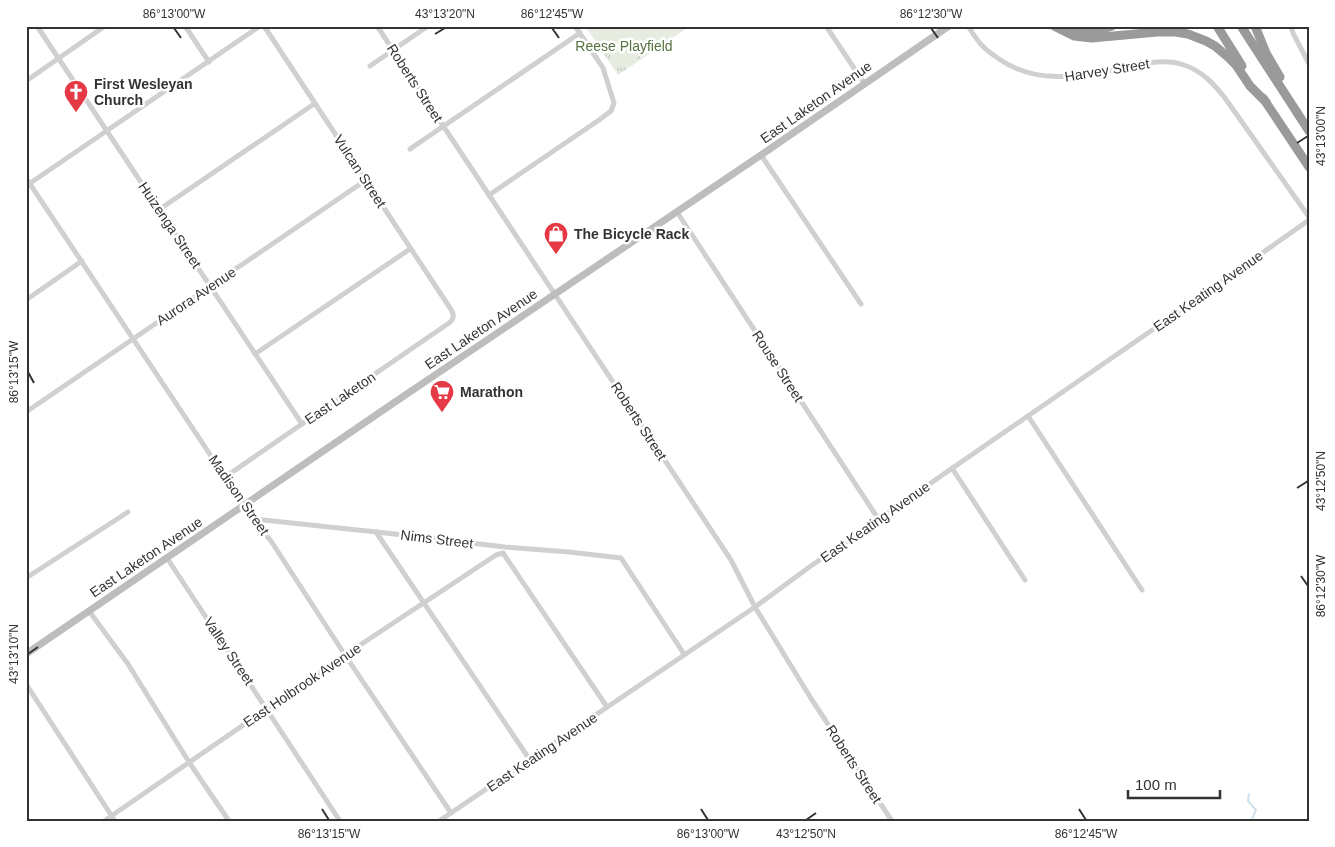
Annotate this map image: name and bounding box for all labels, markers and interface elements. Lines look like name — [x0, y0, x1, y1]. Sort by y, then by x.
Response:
text: 86°13'00"W — [143, 7, 206, 21]
text: 43°13'20"N — [415, 7, 475, 21]
text: 86°12'45"W — [521, 7, 584, 21]
text: 86°12'30"W — [900, 7, 963, 21]
park label: Reese Playfield — [575, 38, 673, 54]
street label: Roberts Street — [384, 41, 446, 125]
street label: Harvey Street — [1063, 55, 1151, 85]
street label: East Laketon Avenue — [757, 57, 875, 146]
place label: First Wesleyan Church — [94, 76, 193, 108]
church icon: First Wesleyan Church — [63, 79, 89, 113]
text: 43°13'00"N — [1314, 106, 1328, 166]
street label: Vulcan Street — [331, 132, 390, 210]
street label: Huizenga Street — [135, 179, 205, 271]
shop icon: The Bicycle Rack — [543, 221, 569, 255]
place label: The Bicycle Rack — [574, 226, 689, 242]
street label: East Keating Avenue — [1150, 247, 1266, 335]
street label: Aurora Avenue — [153, 263, 239, 328]
street label: East Laketon Avenue — [422, 285, 540, 373]
street label: Rouse Street — [749, 327, 807, 405]
text: 86°13'15"W — [7, 340, 21, 403]
street label: East Laketon — [302, 369, 378, 427]
supermarket icon: Marathon — [429, 379, 455, 413]
street label: Roberts Street — [608, 379, 670, 463]
place label: Marathon — [460, 384, 523, 400]
text: 43°12'50"N — [1314, 451, 1328, 511]
street label: Madison Street — [205, 452, 273, 538]
street label: East Keating Avenue — [817, 478, 933, 566]
street label: East Laketon Avenue — [87, 513, 205, 601]
street label: Nims Street — [400, 527, 474, 551]
text: 86°12'30"W — [1314, 554, 1328, 617]
street label: Valley Street — [200, 614, 258, 688]
text: 43°13'10"N — [7, 624, 21, 684]
street label: East Holbrook Avenue — [240, 640, 364, 730]
street label: East Keating Avenue — [484, 709, 600, 795]
street label: Roberts Street — [823, 722, 885, 806]
scale bar — [1128, 767, 1220, 799]
text: 100 m — [1135, 776, 1177, 793]
text: 86°13'15"W — [298, 827, 361, 841]
text: 86°13'00"W — [677, 827, 740, 841]
text: 43°12'50"N — [776, 827, 836, 841]
text: 86°12'45"W — [1055, 827, 1118, 841]

